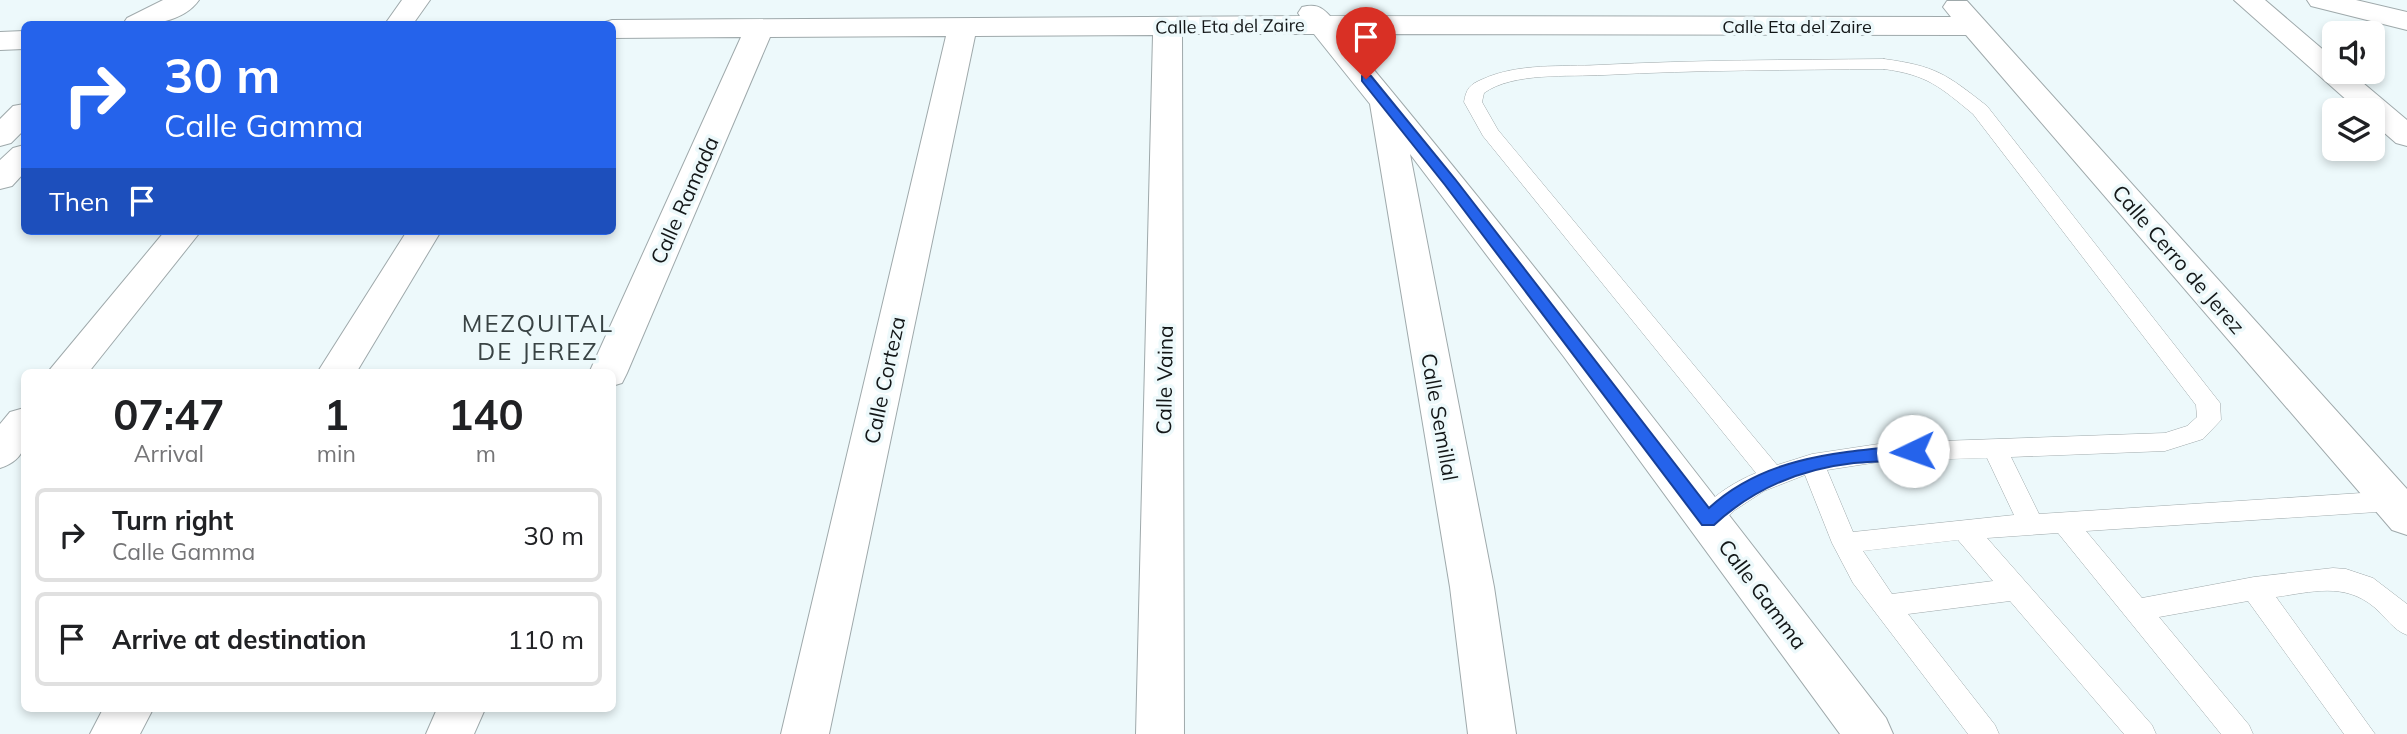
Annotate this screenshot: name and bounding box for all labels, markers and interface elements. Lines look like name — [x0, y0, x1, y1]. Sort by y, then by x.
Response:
pin — [1336, 7, 1396, 79]
street label: Calle Eta del Zaire — [1155, 13, 1305, 39]
street label: Calle Eta del Zaire — [1722, 15, 1872, 38]
icon: arrive — [1347, 18, 1385, 56]
map controls — [2322, 21, 2385, 161]
button: sound — [2322, 21, 2385, 84]
text: 30 m — [164, 44, 280, 105]
icon: right — [49, 49, 140, 140]
button: layers — [2322, 98, 2385, 161]
text: Calle Gamma — [164, 105, 364, 145]
street label: Calle Ramada — [644, 132, 724, 268]
street label: Calle Cerro de Jerez — [2107, 179, 2251, 339]
icon: arrive — [123, 182, 161, 220]
text: Then — [49, 185, 109, 218]
district label: MEZQUITAL DE JEREZ — [462, 308, 614, 366]
street label: Calle Corteza — [858, 314, 910, 446]
street label: Calle Vaina — [1150, 325, 1178, 435]
street label: Calle Semillal — [1416, 351, 1464, 483]
text: 07:47 — [113, 388, 224, 441]
text: 1 — [324, 388, 349, 441]
text: 140 — [448, 388, 524, 441]
position arrow — [1876, 414, 1950, 488]
text: Arrival — [134, 439, 204, 468]
text: min — [317, 439, 356, 468]
text: m — [476, 439, 496, 468]
text: Turn right — [112, 504, 233, 537]
icon: right — [53, 516, 91, 554]
text: 30 m — [523, 519, 584, 552]
street label: Calle Gamma — [1713, 534, 1813, 654]
text: Calle Gamma — [112, 537, 255, 566]
icon: arrive — [53, 620, 91, 658]
text: Arrive at destination — [112, 623, 367, 656]
text: 110 m — [508, 623, 584, 656]

